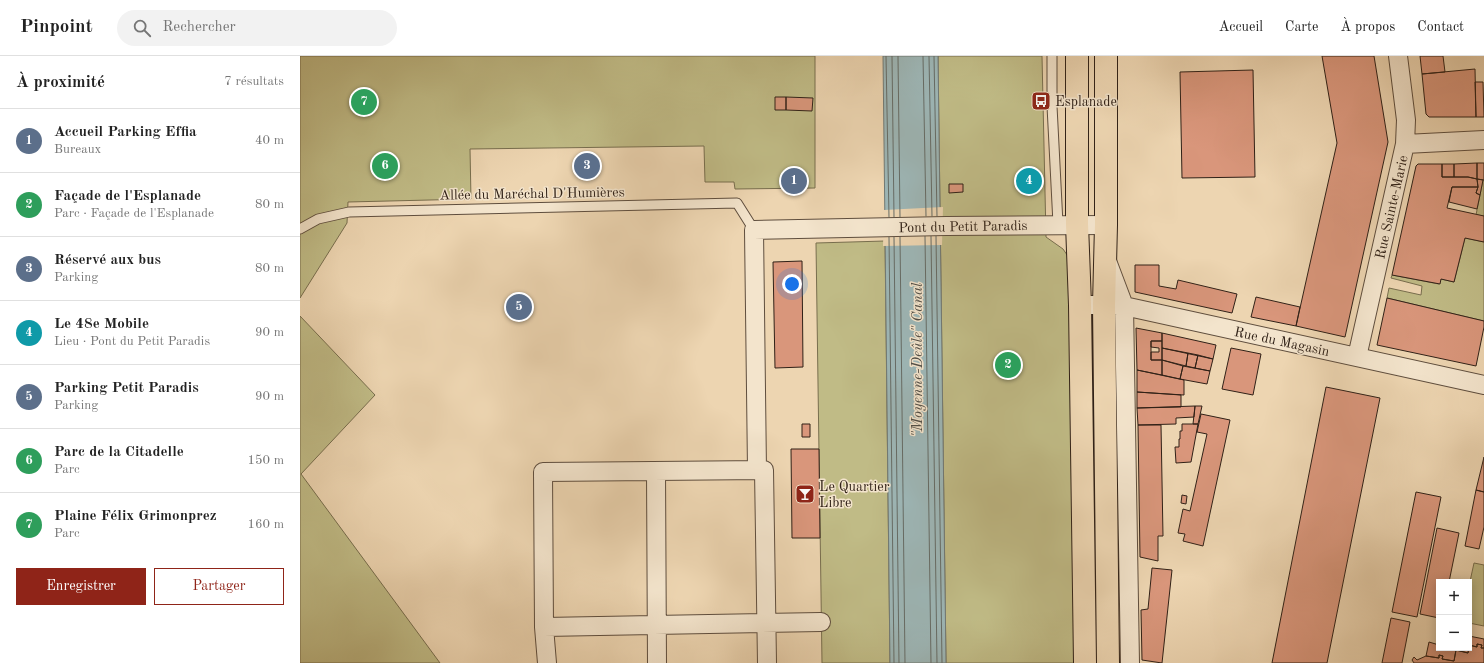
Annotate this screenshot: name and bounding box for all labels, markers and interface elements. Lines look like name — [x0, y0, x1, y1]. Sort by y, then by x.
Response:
search box — [117, 10, 397, 46]
icon: search — [131, 17, 153, 39]
text: Pinpoint — [20, 18, 93, 37]
text: Rechercher — [163, 20, 236, 35]
text: Accueil — [1219, 20, 1263, 34]
text: Carte — [1285, 20, 1318, 34]
text: À propos — [1340, 20, 1395, 34]
text: Contact — [1417, 20, 1464, 34]
text: À proximité — [16, 74, 105, 91]
text: 7 résultats — [224, 75, 284, 88]
pin: 7 — [351, 87, 377, 117]
bus stop icon: Esplanade — [1030, 90, 1052, 112]
place label: Esplanade — [1055, 95, 1117, 109]
text: Accueil Parking Effia — [54, 125, 197, 140]
text: 1 — [25, 134, 33, 147]
text: 40 m — [255, 134, 284, 147]
text: Bureaux — [54, 143, 101, 156]
pin: 6 — [372, 151, 398, 181]
pin: 3 — [574, 151, 600, 181]
street label: Rue Sainte-Marie — [1373, 154, 1411, 260]
pin: 1 — [781, 166, 807, 196]
pin: 4 — [1016, 166, 1042, 196]
street label: Allée du Maréchal D'Humières — [439, 185, 625, 203]
text: Façade de l'Esplanade — [54, 189, 201, 204]
text: 2 — [25, 198, 33, 211]
text: 80 m — [255, 198, 284, 211]
text: Parc · Façade de l'Esplanade — [54, 207, 214, 220]
street label: Pont du Petit Paradis — [898, 219, 1028, 235]
text: Réservé aux bus — [54, 253, 161, 268]
text: 3 — [25, 262, 33, 275]
text: 80 m — [255, 262, 284, 275]
text: Parking — [54, 271, 98, 284]
your location — [782, 274, 802, 294]
water label: "Moyenne-Deûle" Canal — [911, 282, 926, 437]
pin: 5 — [506, 292, 532, 322]
text: Le 48e Mobile — [54, 317, 149, 332]
street label: Rue du Magasin — [1233, 325, 1331, 359]
text: 4 — [25, 326, 33, 339]
text: 90 m — [255, 326, 284, 339]
text: Lieu · Pont du Petit Paradis — [54, 335, 210, 348]
pin: 2 — [995, 350, 1021, 380]
text: Parking Petit Paradis — [54, 381, 199, 396]
text: 5 — [25, 390, 33, 403]
text: 90 m — [255, 390, 284, 403]
text: Parking — [54, 399, 98, 412]
text: Parc de la Citadelle — [54, 445, 184, 460]
text: 6 — [25, 454, 33, 467]
text: 150 m — [247, 454, 284, 467]
text: Parc — [54, 463, 80, 476]
place label: Le Quartier Libre — [819, 480, 890, 510]
bar icon: Le Quartier Libre — [794, 483, 816, 505]
text: Plaine Félix Grimonprez — [54, 509, 217, 524]
text: 7 — [25, 518, 33, 531]
text: 160 m — [247, 518, 284, 531]
text: Parc — [54, 527, 80, 540]
button: Enregistrer — [16, 568, 146, 605]
button: Partager — [154, 568, 284, 605]
map controls — [1436, 579, 1472, 651]
button: + — [1436, 579, 1472, 615]
button: − — [1436, 615, 1472, 651]

